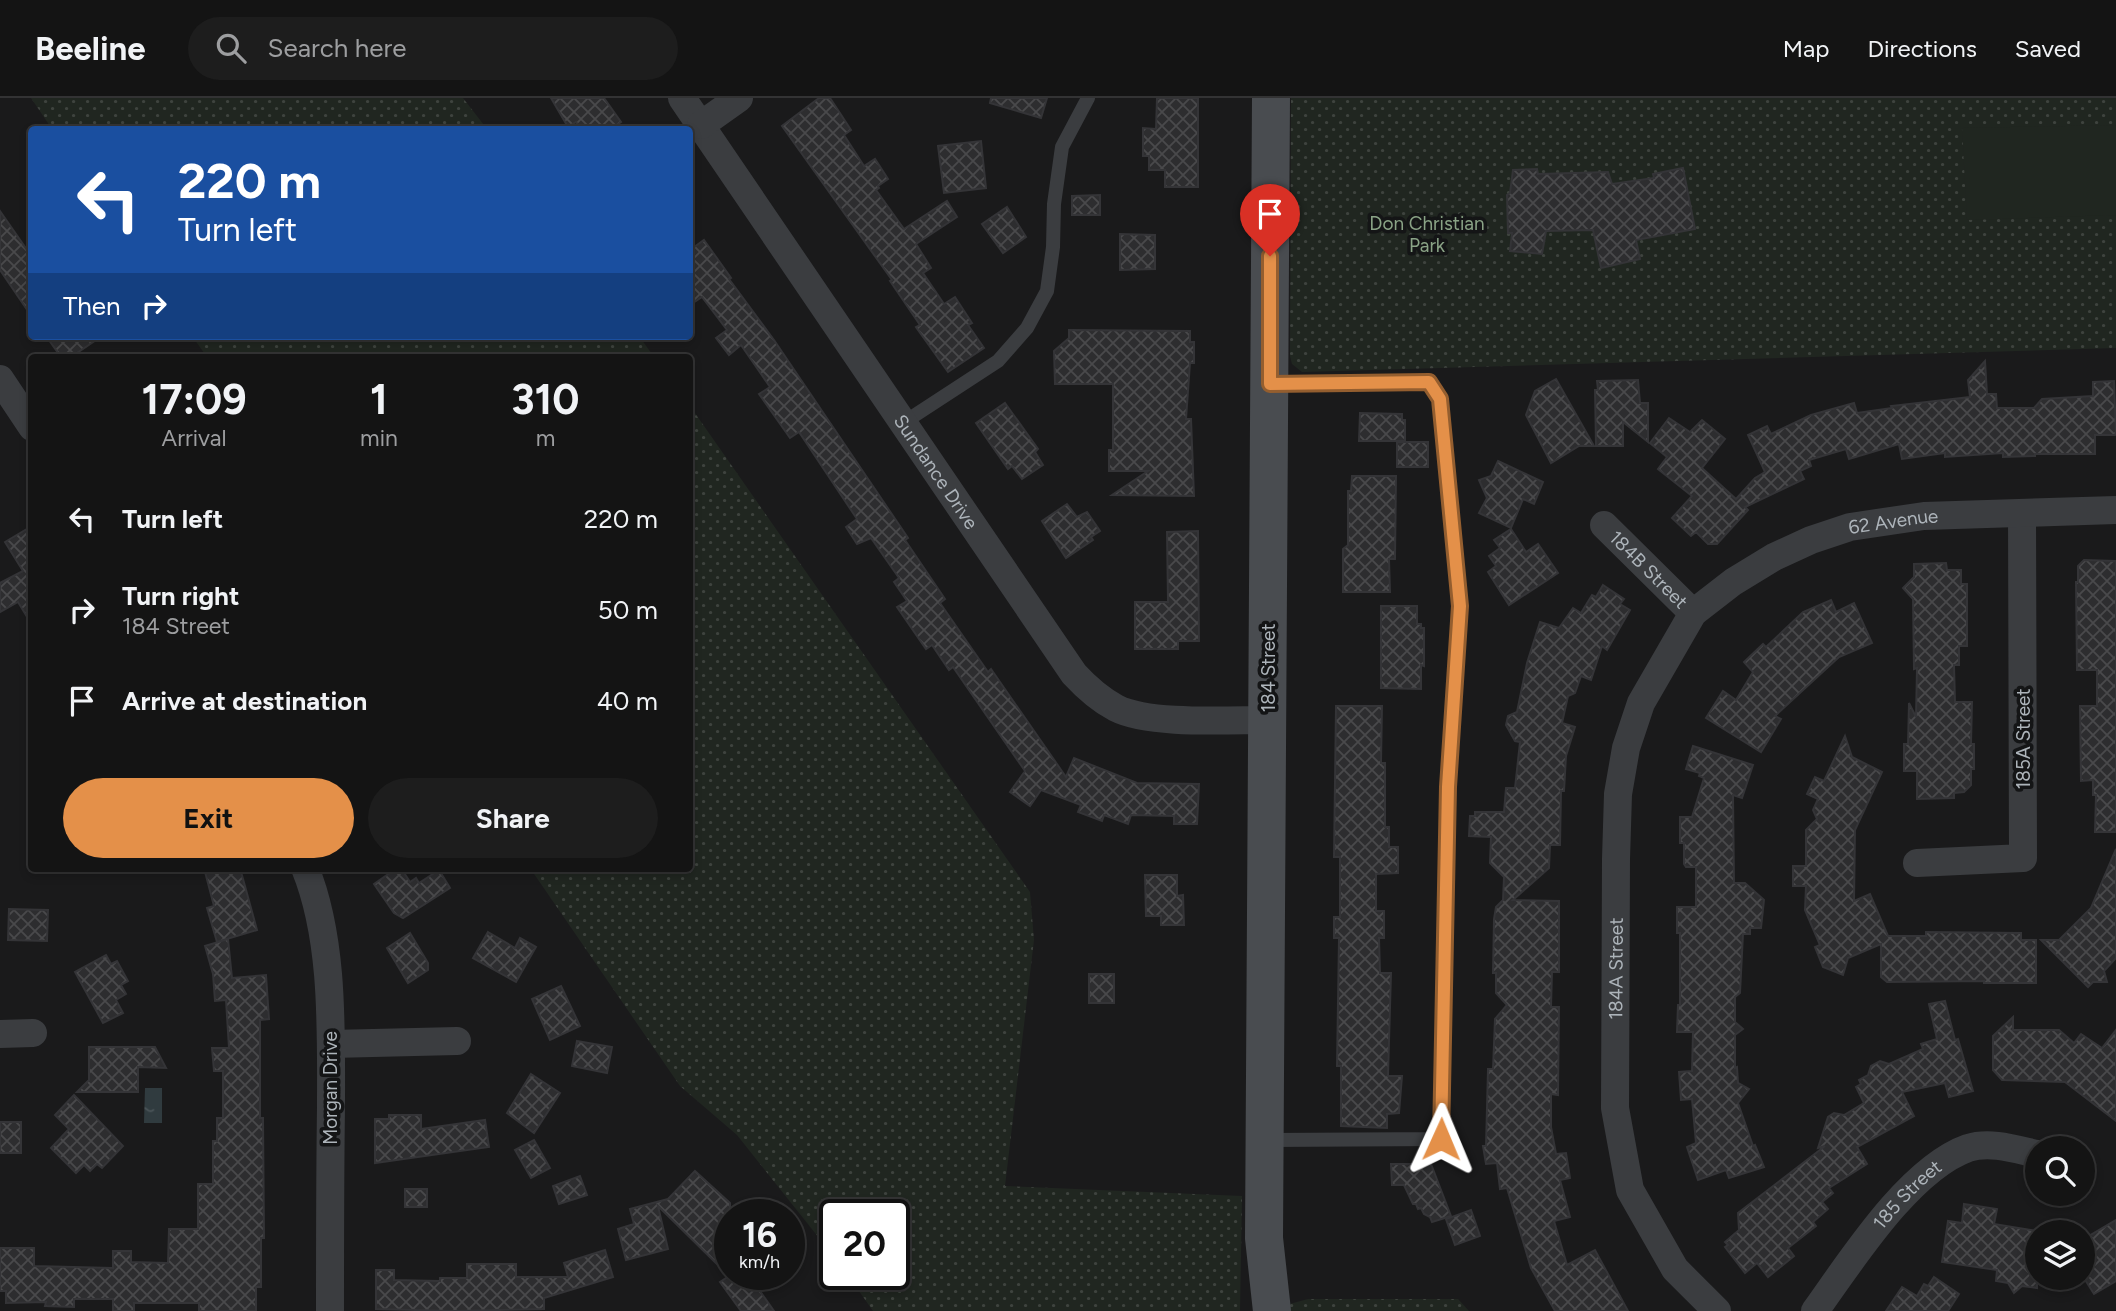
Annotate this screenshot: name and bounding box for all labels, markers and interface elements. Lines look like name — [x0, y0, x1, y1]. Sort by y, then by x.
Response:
search box — [188, 17, 678, 80]
text: Beeline — [35, 29, 146, 68]
icon: search — [212, 29, 250, 67]
text: Search here — [268, 32, 406, 64]
text: Map — [1783, 34, 1829, 63]
text: Directions — [1867, 34, 1977, 63]
text: Saved — [2015, 34, 2081, 63]
text: 220 m — [178, 151, 321, 210]
icon: left — [63, 154, 154, 245]
pin — [1240, 184, 1300, 256]
icon: arrive — [1251, 195, 1289, 233]
text: Turn left — [178, 211, 297, 249]
park label: Don Christian Park — [1369, 212, 1485, 257]
icon: right — [135, 287, 173, 325]
text: Then — [63, 290, 121, 322]
text: 17:09 — [141, 374, 247, 425]
text: 1 — [370, 374, 388, 425]
text: 310 — [511, 374, 580, 425]
street label: Sundance Drive — [889, 410, 983, 533]
text: Arrival — [162, 424, 227, 452]
text: min — [360, 424, 398, 452]
text: m — [536, 424, 555, 452]
icon: left — [63, 500, 101, 538]
text: Turn left — [122, 503, 223, 535]
text: 220 m — [584, 503, 658, 535]
street label: 62 Avenue — [1847, 504, 1939, 539]
street label: 184B Street — [1605, 526, 1693, 613]
text: Turn right — [122, 580, 239, 612]
icon: right — [63, 591, 101, 629]
text: 50 m — [598, 594, 658, 626]
text: 184 Street — [122, 612, 230, 640]
street label: 184 Street — [1257, 623, 1280, 713]
icon: arrive — [63, 682, 101, 720]
text: Arrive at destination — [122, 685, 367, 717]
text: 40 m — [597, 685, 658, 717]
street label: 185A Street — [2012, 688, 2035, 790]
button: Exit — [63, 778, 354, 858]
button: Share — [368, 778, 658, 858]
street label: 184A Street — [1604, 918, 1627, 1020]
street label: Morgan Drive — [319, 1031, 342, 1145]
position arrow — [1404, 1102, 1478, 1176]
map controls — [2025, 1136, 2095, 1290]
button: search — [2025, 1136, 2095, 1206]
street label: 185 Street — [1868, 1155, 1946, 1234]
speed limit sign: 20 — [819, 1199, 910, 1290]
text: 16 — [742, 1214, 777, 1256]
button: layers — [2025, 1220, 2095, 1290]
text: km/h — [739, 1251, 780, 1273]

